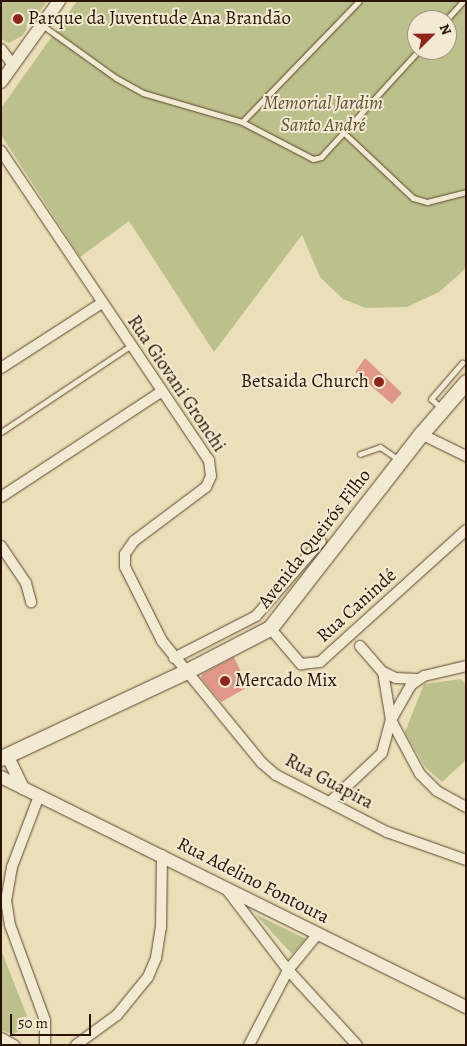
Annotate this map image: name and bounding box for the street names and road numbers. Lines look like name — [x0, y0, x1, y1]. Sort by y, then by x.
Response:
street label: Rua Giovani Gronchi — [122, 311, 230, 457]
street label: Avenida Queirós Filho — [254, 465, 376, 613]
street label: Rua Canindé — [312, 564, 402, 648]
street label: Rua Guapira — [281, 749, 377, 815]
street label: Rua Adelino Fontoura — [173, 833, 333, 929]

